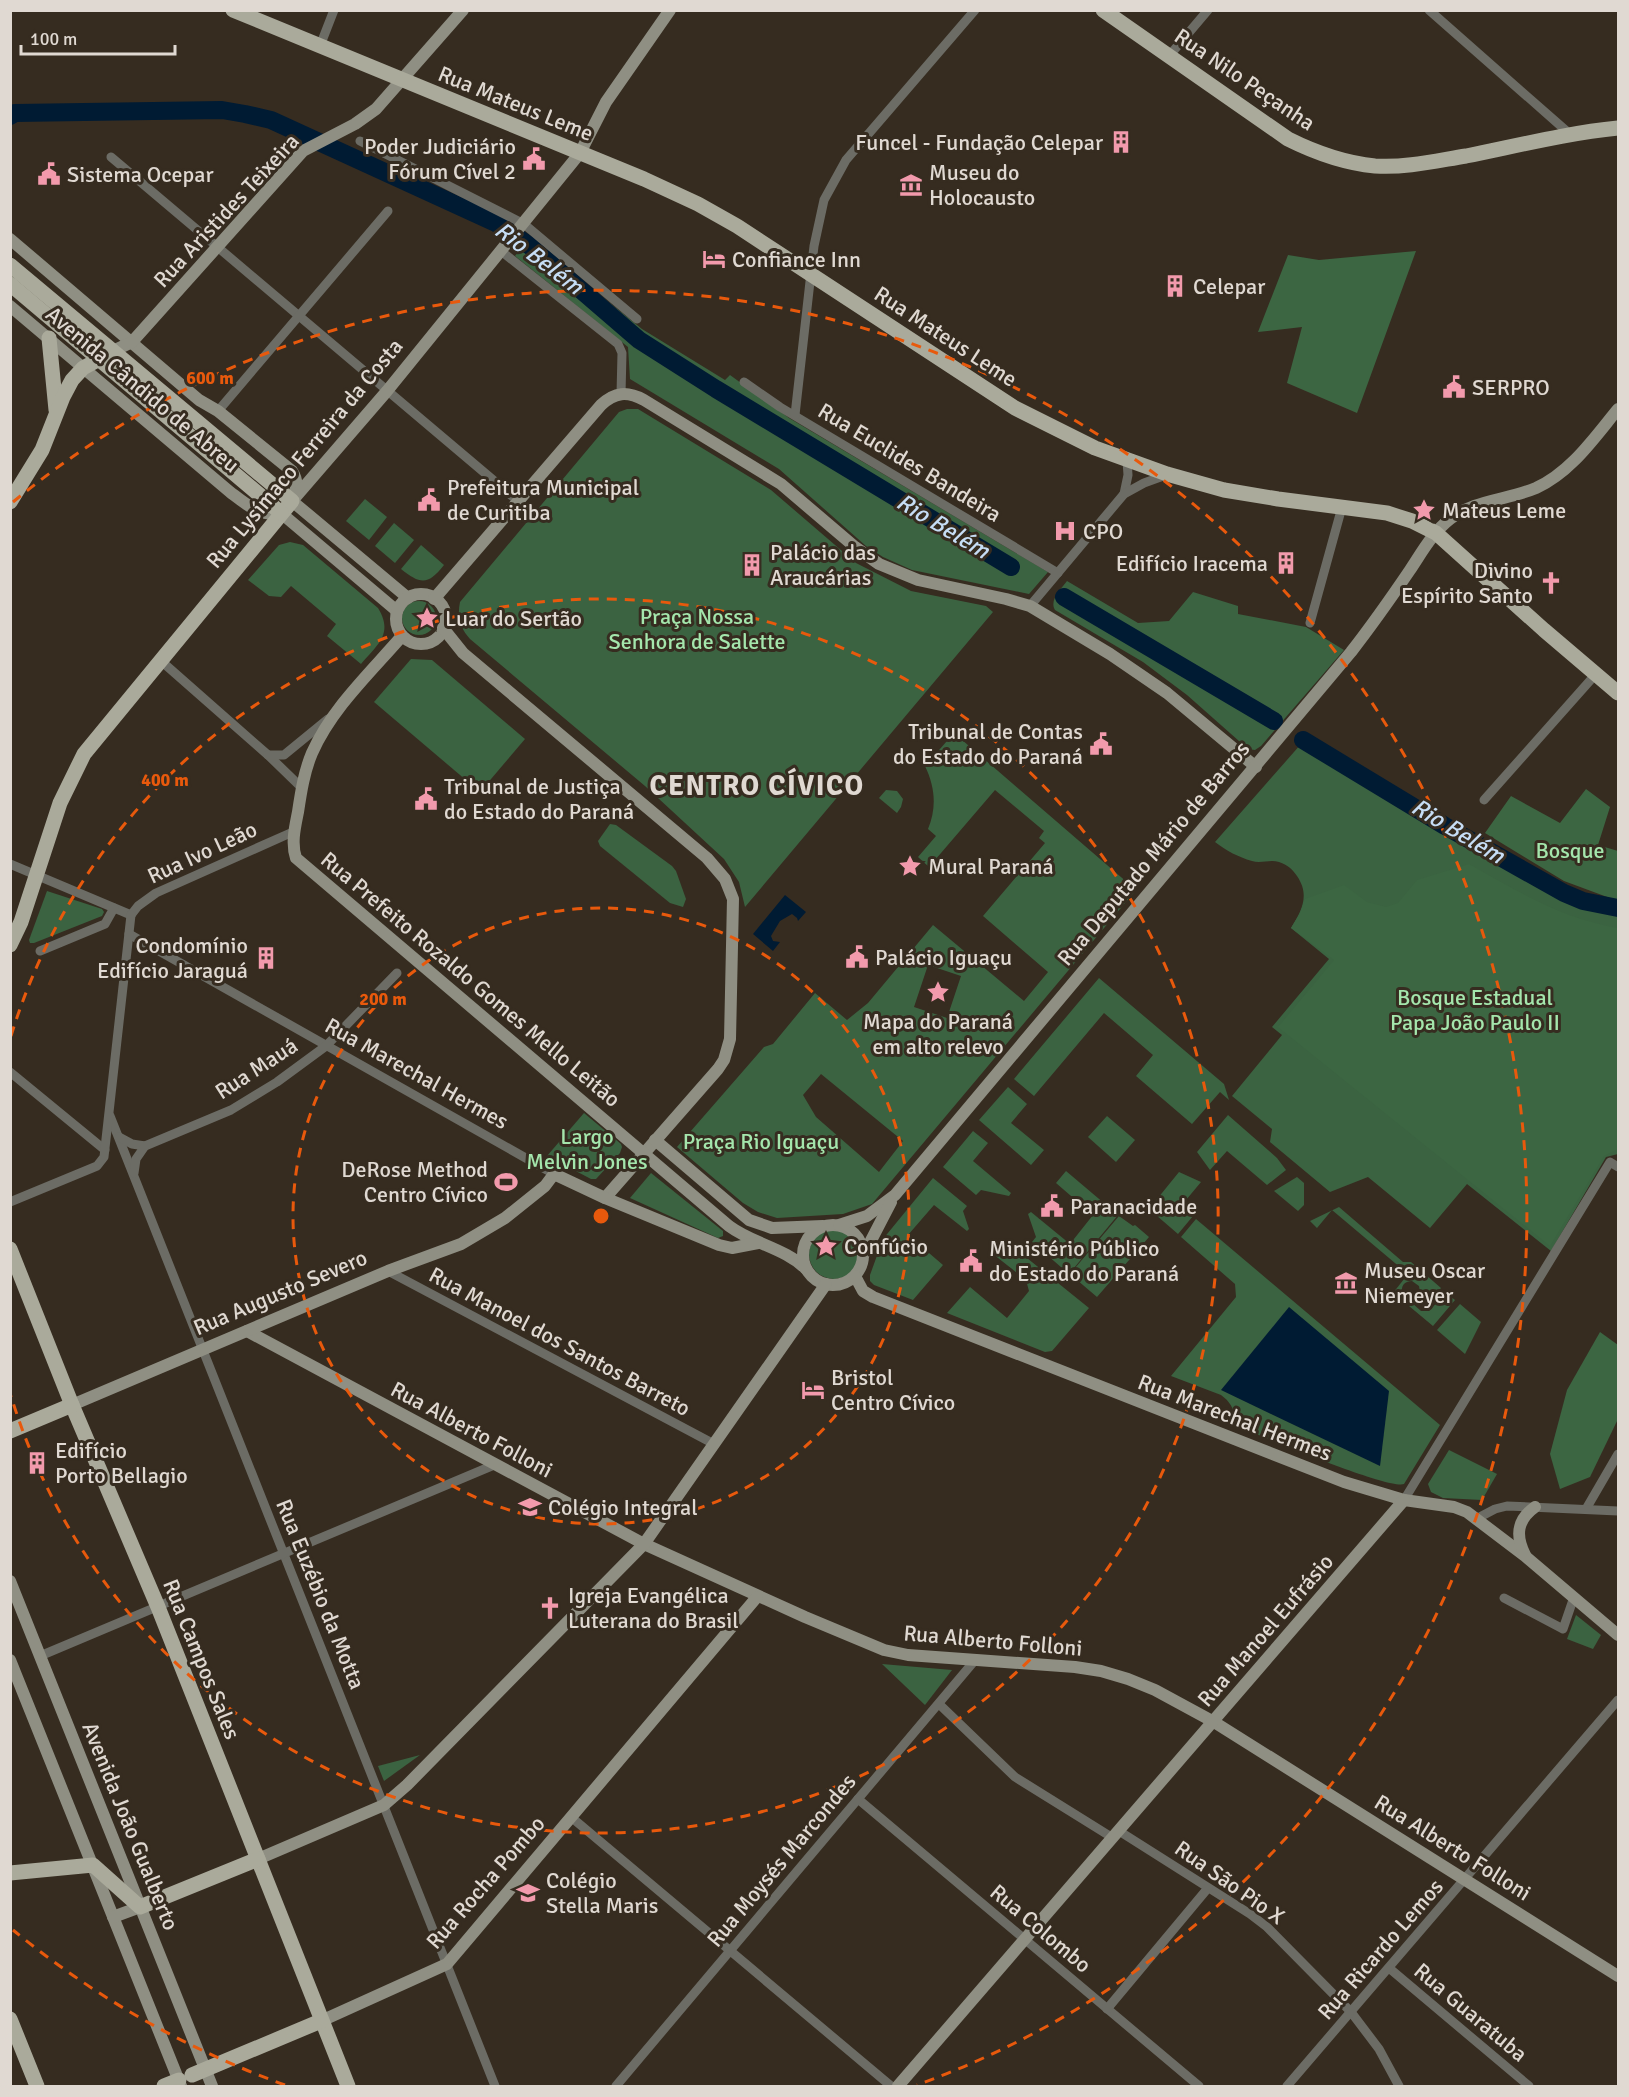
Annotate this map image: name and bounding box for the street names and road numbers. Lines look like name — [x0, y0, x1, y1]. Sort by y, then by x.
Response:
street label: Rua Nilo Peçanha — [1169, 22, 1320, 136]
street label: Rua Mateus Leme — [434, 60, 597, 147]
street label: Rua Aristides Teixeira — [148, 128, 305, 293]
street label: Rua Mateus Leme — [869, 280, 1022, 393]
street label: Avenida Cândido de Abreu — [40, 300, 245, 478]
street label: Rua Lysímaco Ferreira da Costa — [200, 333, 408, 574]
street label: Rua Euclides Bandeira — [813, 397, 1006, 528]
street label: Rua Deputado Mário de Barros — [1051, 736, 1255, 971]
street label: Rua Ivo Leão — [143, 815, 261, 890]
street label: Rua Prefeito Rozaldo Gomes Mello Leitão — [315, 846, 626, 1113]
street label: Rua Marechal Hermes — [320, 1012, 513, 1135]
street label: Rua Mauá — [210, 1032, 303, 1105]
street label: Rua Augusto Severo — [189, 1244, 371, 1341]
street label: Rua Manoel dos Santos Barreto — [425, 1261, 695, 1422]
street label: Rua Marechal Hermes — [1134, 1368, 1335, 1467]
street label: Rua Alberto Folloni — [386, 1375, 557, 1484]
street label: Rua Euzébio da Motta — [270, 1495, 371, 1693]
street label: Rua Manoel Eufrásio — [1192, 1548, 1339, 1712]
street label: Rua Campos Sales — [157, 1575, 246, 1743]
street label: Rua Alberto Folloni — [902, 1619, 1084, 1662]
street label: Avenida João Gualberto — [76, 1718, 185, 1934]
street label: Rua Moysés Marcondes — [701, 1768, 862, 1952]
street label: Rua Alberto Folloni — [1369, 1788, 1536, 1906]
street label: Rua Rocha Pombo — [420, 1810, 550, 1954]
street label: Rua São Pio X — [1170, 1835, 1290, 1930]
street label: Rua Ricardo Lemos — [1312, 1873, 1449, 2025]
street label: Rua Colombo — [985, 1878, 1097, 1978]
street label: Rua Guaratuba — [1409, 1957, 1533, 2068]

